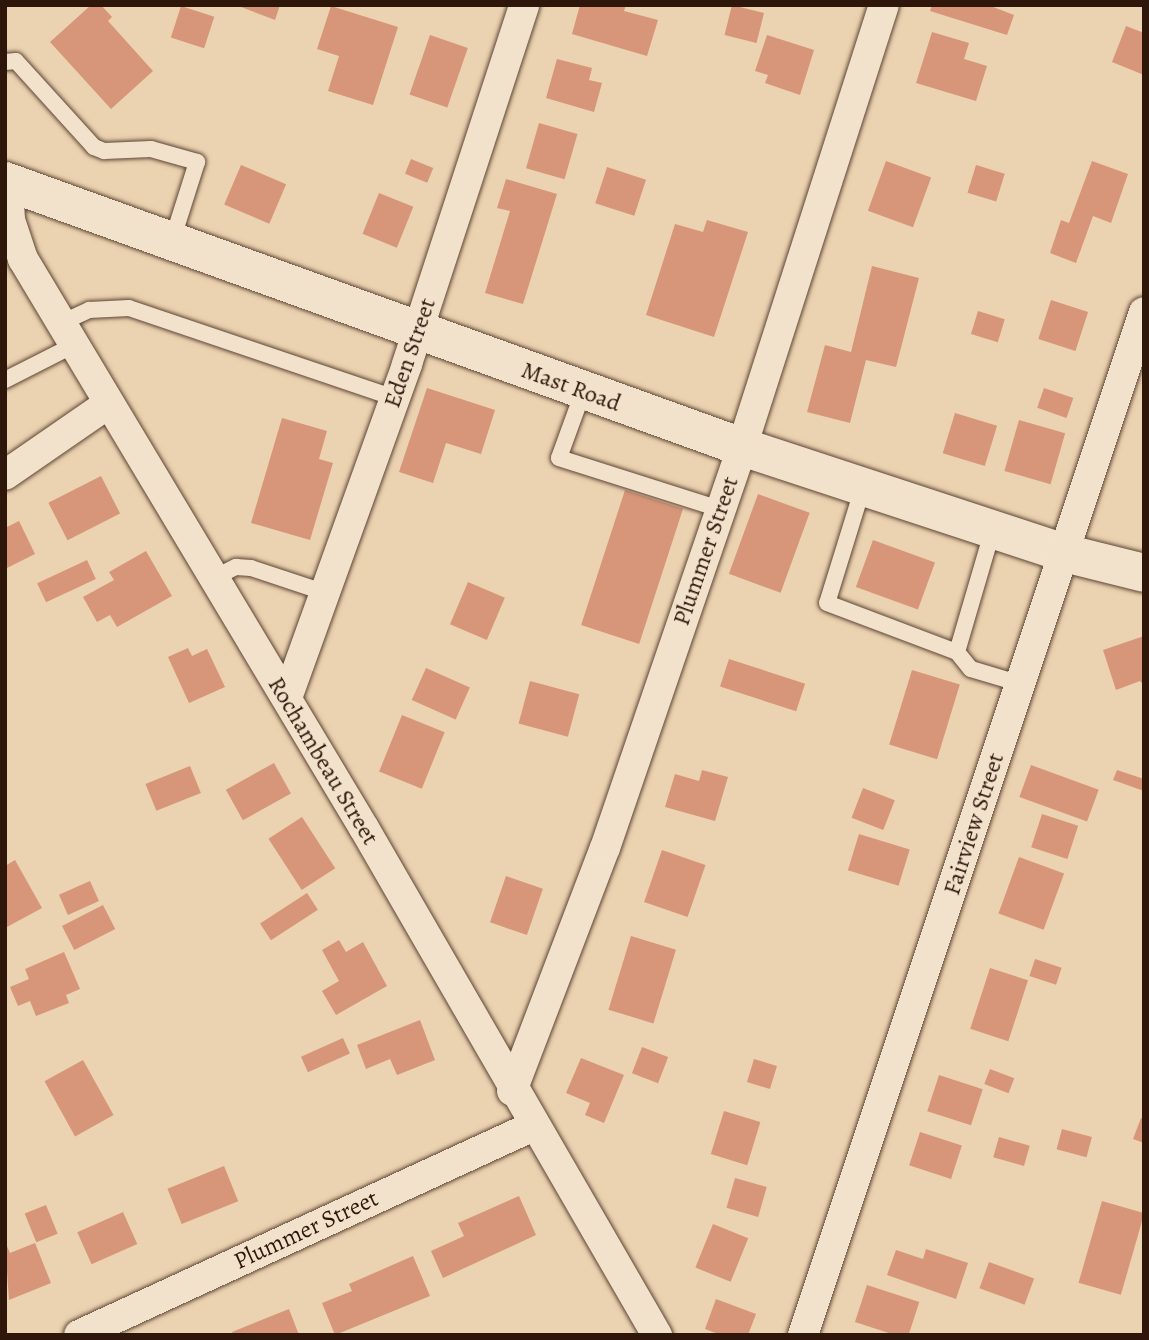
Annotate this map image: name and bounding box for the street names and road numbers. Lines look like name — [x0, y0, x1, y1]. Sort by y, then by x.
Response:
street label: Eden Street — [378, 294, 442, 412]
street label: Mast Road — [517, 356, 625, 418]
street label: Plummer Street — [667, 473, 745, 629]
street label: Rochambeau Street — [261, 672, 385, 850]
street label: Fairview Street — [937, 749, 1011, 899]
street label: Plummer Street — [229, 1184, 383, 1276]

